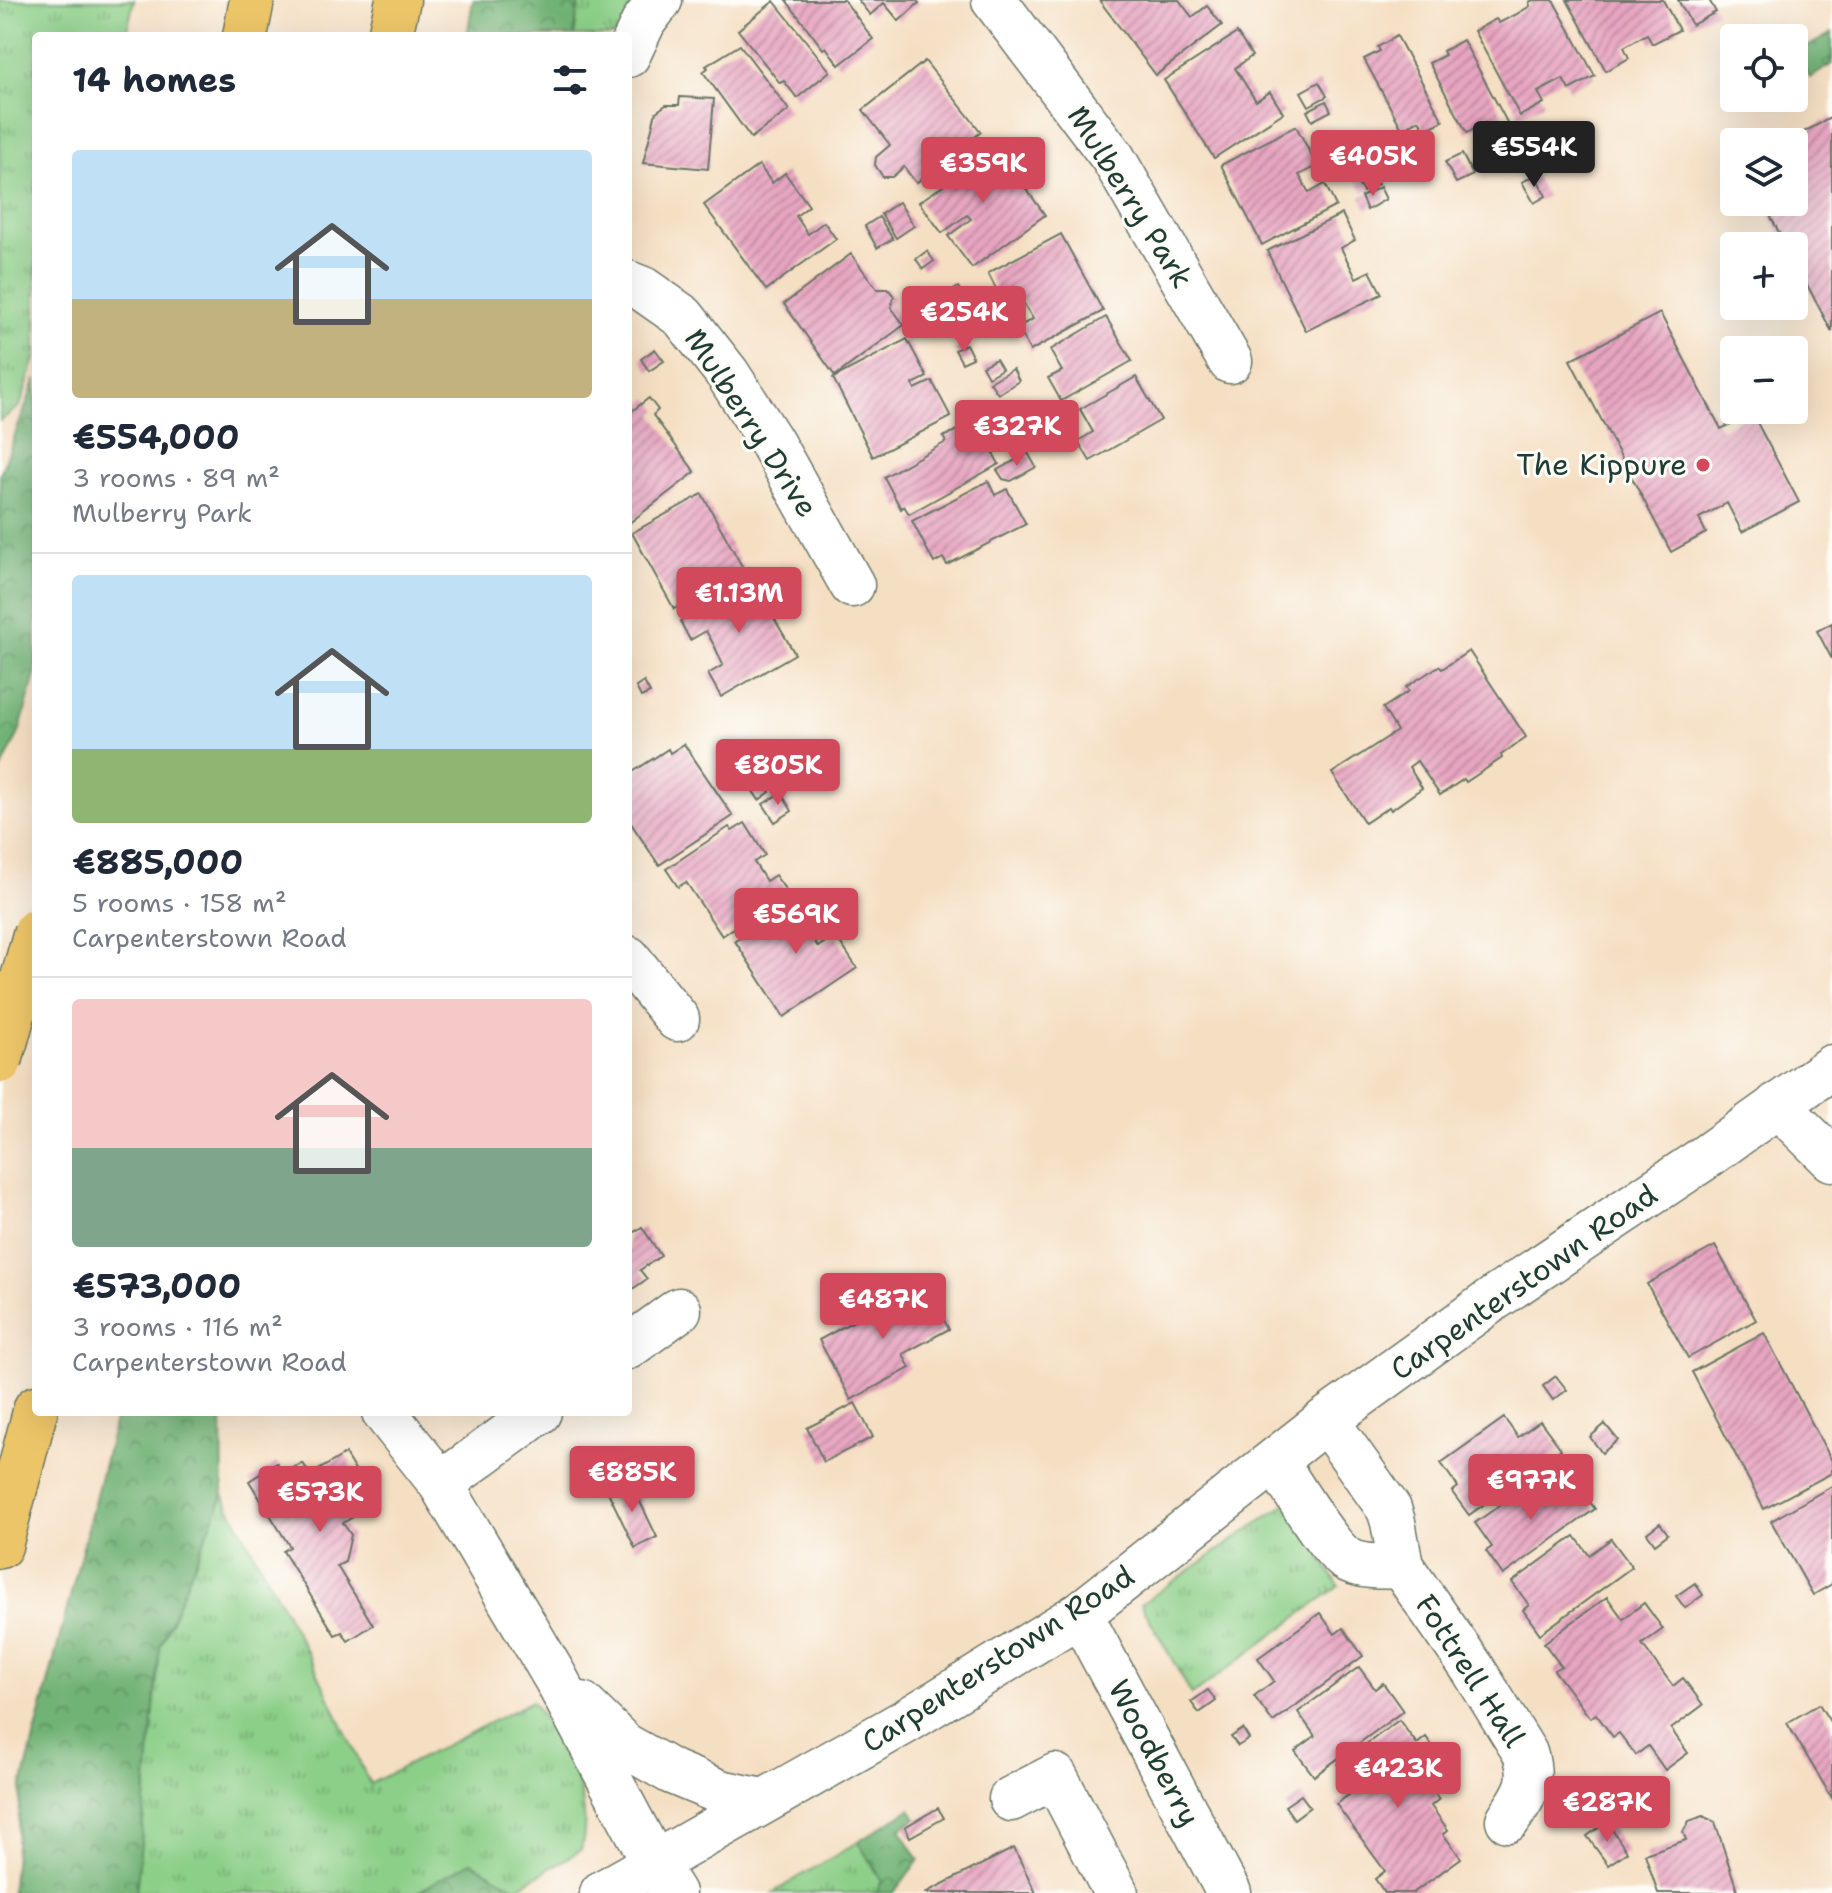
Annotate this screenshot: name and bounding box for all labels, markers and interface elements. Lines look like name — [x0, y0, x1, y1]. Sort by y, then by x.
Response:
map controls — [1720, 24, 1808, 424]
button: locate — [1720, 24, 1808, 112]
text: 14 homes — [72, 57, 236, 103]
icon: filters — [548, 58, 592, 102]
street label: Mulberry Park — [1058, 98, 1203, 296]
pin: €554K — [1478, 121, 1590, 189]
button: layers — [1720, 128, 1808, 216]
text: €554K — [1491, 129, 1577, 164]
pin: €405K — [1317, 130, 1429, 198]
pin: €359K — [927, 137, 1039, 205]
text: €405K — [1329, 138, 1417, 173]
text: €359K — [939, 145, 1027, 180]
icon: home — [260, 202, 404, 346]
button: + — [1720, 232, 1808, 320]
pin: €254K — [908, 286, 1020, 354]
text: €254K — [920, 294, 1008, 329]
street label: Mulberry Drive — [675, 321, 828, 525]
button: − — [1720, 336, 1808, 424]
pin: €327K — [961, 400, 1073, 468]
text: €327K — [973, 408, 1061, 443]
text: €554,000 — [72, 414, 240, 460]
place label: The Kippure — [1516, 444, 1687, 485]
marker: The Kippure — [1694, 456, 1712, 474]
text: 3 rooms · 89 m² — [72, 460, 280, 495]
text: Mulberry Park — [72, 495, 252, 530]
pin: €1.13M — [674, 567, 804, 635]
text: €1.13M — [694, 575, 784, 610]
icon: home — [260, 627, 404, 771]
pin: €805K — [722, 739, 834, 807]
text: €805K — [734, 747, 822, 782]
text: €885,000 — [72, 839, 243, 885]
text: 5 rooms · 158 m² — [72, 885, 287, 920]
pin: €569K — [740, 888, 852, 956]
text: €569K — [752, 896, 840, 931]
text: Carpenterstown Road — [72, 920, 347, 955]
icon: home — [260, 1051, 404, 1195]
street label: Carpenterstown Road — [1382, 1174, 1665, 1389]
text: €573,000 — [72, 1263, 241, 1309]
pin: €487K — [827, 1273, 939, 1341]
text: €487K — [838, 1281, 928, 1316]
text: 3 rooms · 116 m² — [72, 1309, 283, 1344]
text: Carpenterstown Road — [72, 1344, 347, 1379]
pin: €885K — [576, 1446, 688, 1514]
text: €885K — [588, 1454, 676, 1489]
pin: €977K — [1475, 1454, 1587, 1522]
text: €977K — [1486, 1462, 1576, 1497]
pin: €573K — [264, 1466, 376, 1534]
text: €573K — [276, 1474, 364, 1509]
street label: Carpenterstown Road — [854, 1555, 1142, 1762]
street label: Fottrell Hall — [1406, 1586, 1535, 1755]
street label: Woodberry — [1099, 1672, 1210, 1833]
pin: €423K — [1342, 1742, 1454, 1810]
text: €423K — [1354, 1750, 1442, 1785]
pin: €287K — [1551, 1776, 1663, 1844]
text: €287K — [1562, 1784, 1652, 1819]

